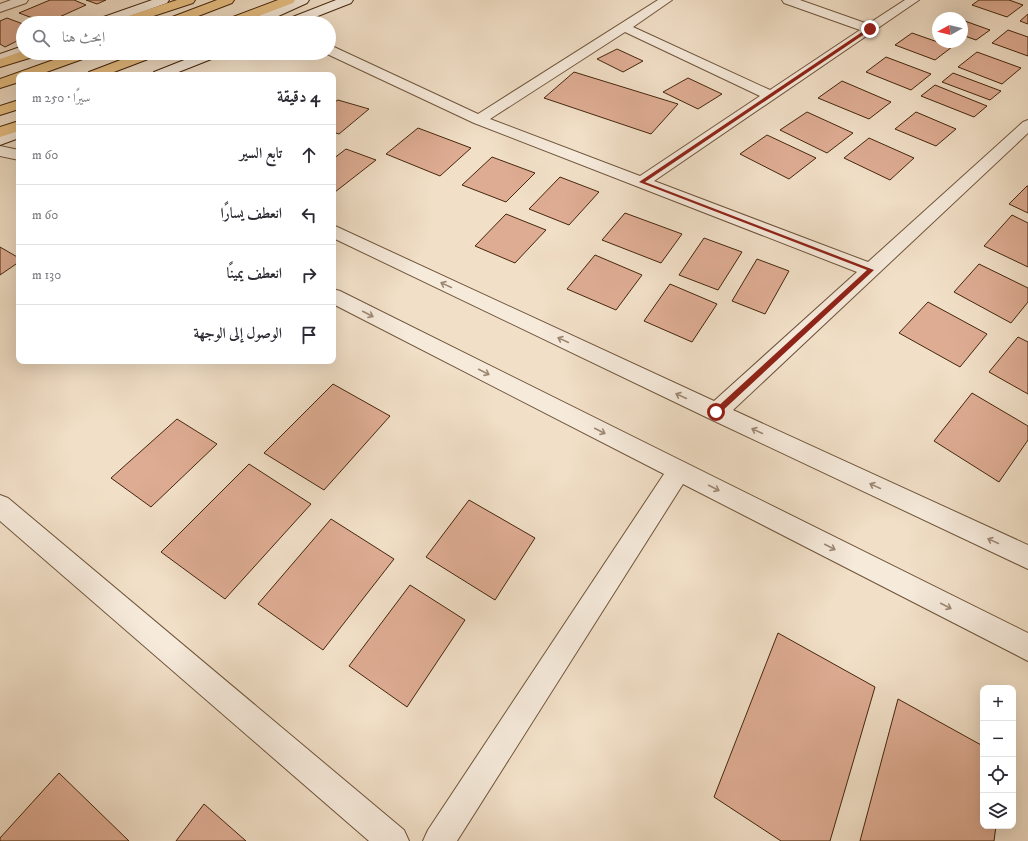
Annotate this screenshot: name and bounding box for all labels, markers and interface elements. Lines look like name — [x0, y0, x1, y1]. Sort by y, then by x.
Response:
north arrow — [932, 12, 968, 48]
search box — [16, 16, 336, 60]
route end — [861, 20, 879, 38]
icon: search — [30, 27, 52, 49]
text: ابحث هنا — [62, 28, 105, 47]
text: 4 دقيقة — [277, 86, 320, 108]
text: سيرًا · 250 m — [32, 90, 90, 106]
text: تابع السير — [240, 144, 282, 163]
icon: ahead — [298, 144, 320, 166]
text: 60 m — [32, 147, 58, 163]
text: انعطف يسارًا — [221, 204, 282, 223]
icon: left — [298, 204, 320, 226]
text: 60 m — [32, 207, 58, 223]
text: انعطف يمينًا — [227, 264, 282, 283]
icon: right — [298, 264, 320, 286]
text: 130 m — [32, 267, 61, 283]
one-way arrow — [440, 281, 452, 288]
one-way arrow — [362, 311, 374, 318]
text: الوصول إلى الوجهة — [193, 324, 282, 343]
icon: arrive — [298, 324, 320, 346]
one-way arrow — [558, 336, 570, 343]
one-way arrow — [478, 369, 490, 377]
one-way arrow — [675, 392, 687, 399]
route start — [707, 403, 725, 421]
one-way arrow — [751, 427, 763, 434]
one-way arrow — [594, 428, 606, 435]
one-way arrow — [869, 482, 881, 489]
one-way arrow — [708, 485, 720, 493]
one-way arrow — [987, 537, 999, 544]
one-way arrow — [824, 544, 836, 551]
one-way arrow — [940, 603, 952, 610]
map controls — [980, 685, 1016, 829]
button: + — [980, 685, 1016, 721]
button: − — [980, 721, 1016, 757]
button: locate — [980, 757, 1016, 793]
button: layers — [980, 793, 1016, 829]

